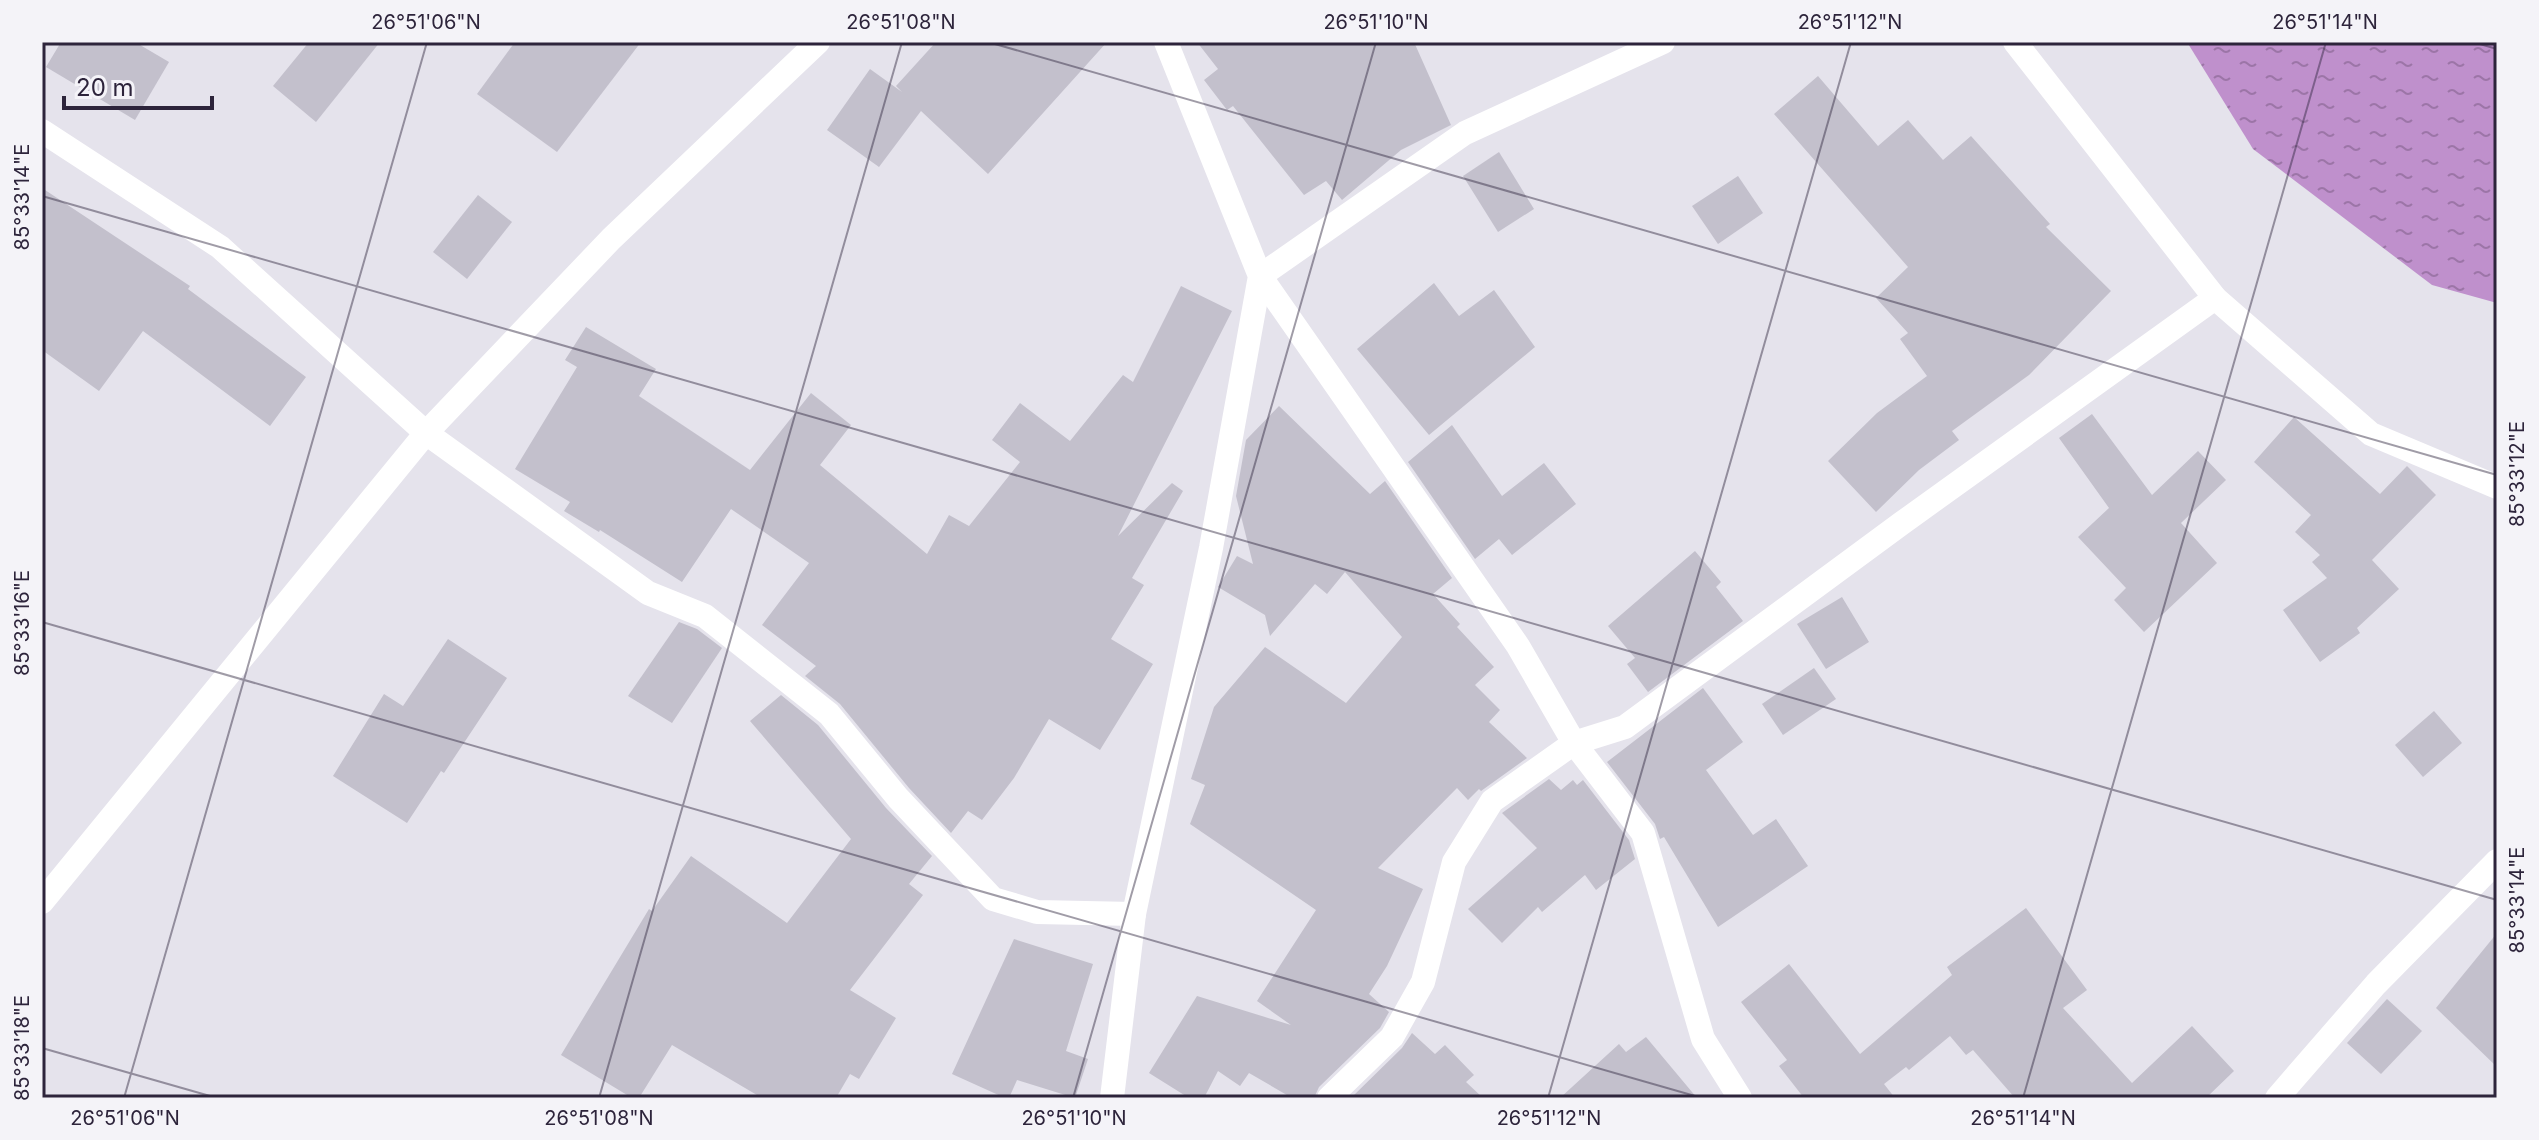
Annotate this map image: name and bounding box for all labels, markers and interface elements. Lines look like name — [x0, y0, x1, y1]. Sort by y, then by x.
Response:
text: 26°51'06"N — [371, 10, 481, 34]
text: 26°51'08"N — [846, 10, 956, 34]
text: 26°51'10"N — [1323, 10, 1429, 34]
text: 26°51'12"N — [1798, 10, 1902, 34]
text: 26°51'14"N — [2272, 10, 2378, 34]
scale bar — [64, 60, 212, 110]
text: 20 m — [76, 73, 134, 102]
text: 85°33'14"E — [10, 144, 34, 250]
text: 85°33'12"E — [2505, 421, 2529, 527]
text: 85°33'16"E — [10, 570, 34, 676]
text: 85°33'14"E — [2505, 847, 2529, 953]
text: 85°33'18"E — [10, 995, 34, 1101]
text: 26°51'06"N — [70, 1106, 180, 1130]
text: 26°51'08"N — [544, 1106, 654, 1130]
text: 26°51'10"N — [1021, 1106, 1127, 1130]
text: 26°51'12"N — [1497, 1106, 1601, 1130]
text: 26°51'14"N — [1970, 1106, 2076, 1130]

